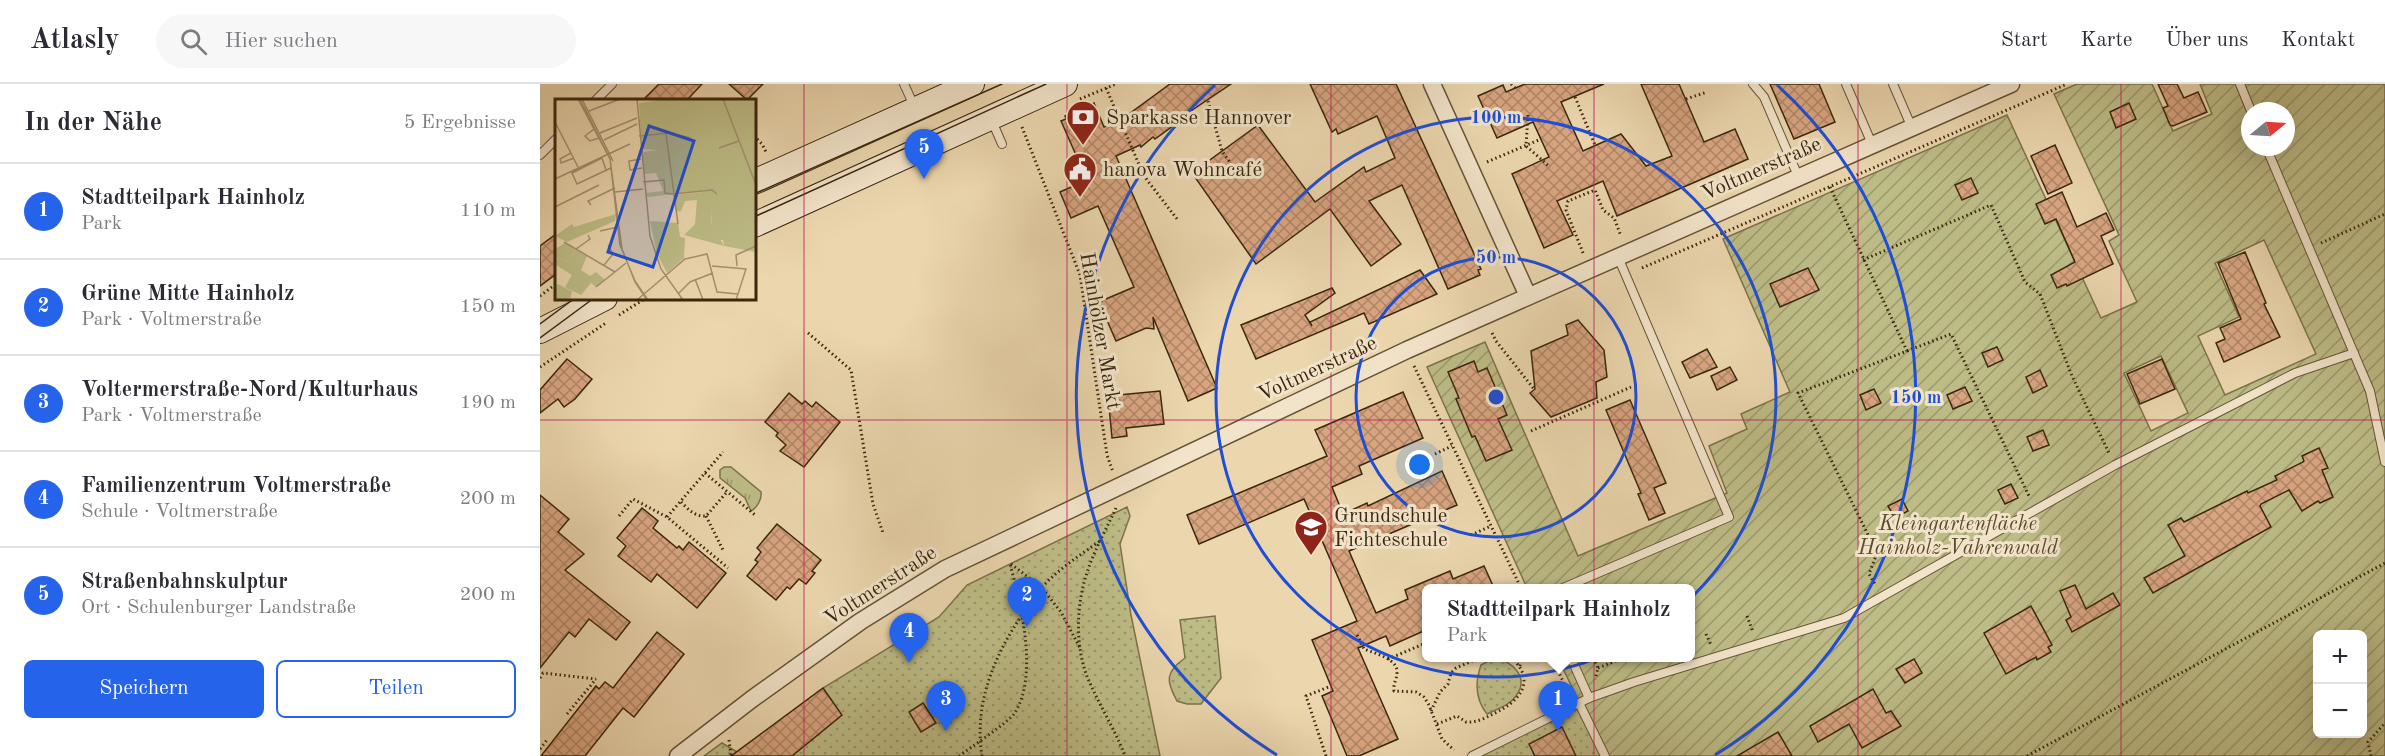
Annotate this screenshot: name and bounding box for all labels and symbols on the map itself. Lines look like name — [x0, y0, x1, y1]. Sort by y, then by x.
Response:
inset map — [555, 99, 756, 300]
bank icon: Sparkasse Hannover — [1065, 99, 1101, 146]
north arrow — [2241, 102, 2295, 156]
place label: Sparkasse Hannover — [1106, 108, 1292, 129]
text: 100 m — [1471, 109, 1521, 127]
pin: 5 — [904, 130, 944, 179]
street label: Voltmerstraße — [1699, 134, 1825, 205]
public building icon: hanova Wohncafé — [1062, 151, 1098, 198]
place label: hanova Wohncafé — [1103, 160, 1262, 181]
text: 50 m — [1476, 249, 1516, 267]
street label: Hainhölzer Markt — [1075, 251, 1124, 412]
street label: Voltmerstraße — [1255, 333, 1380, 406]
centre of rings — [1486, 387, 1506, 407]
text: 150 m — [1891, 389, 1941, 407]
your location — [1405, 450, 1434, 479]
place label: Grundschule Fichteschule — [1334, 506, 1448, 551]
school or university icon: Grundschule Fichteschule — [1293, 509, 1329, 556]
park label: Kleingartenfläche Hainholz-Vahrenwald — [1857, 514, 2059, 559]
street label: Voltmerstraße — [821, 542, 941, 630]
pin: 2 — [1008, 578, 1046, 627]
pin: 4 — [890, 614, 928, 663]
pin: 3 — [926, 682, 966, 731]
pin: 1 — [1538, 682, 1578, 731]

